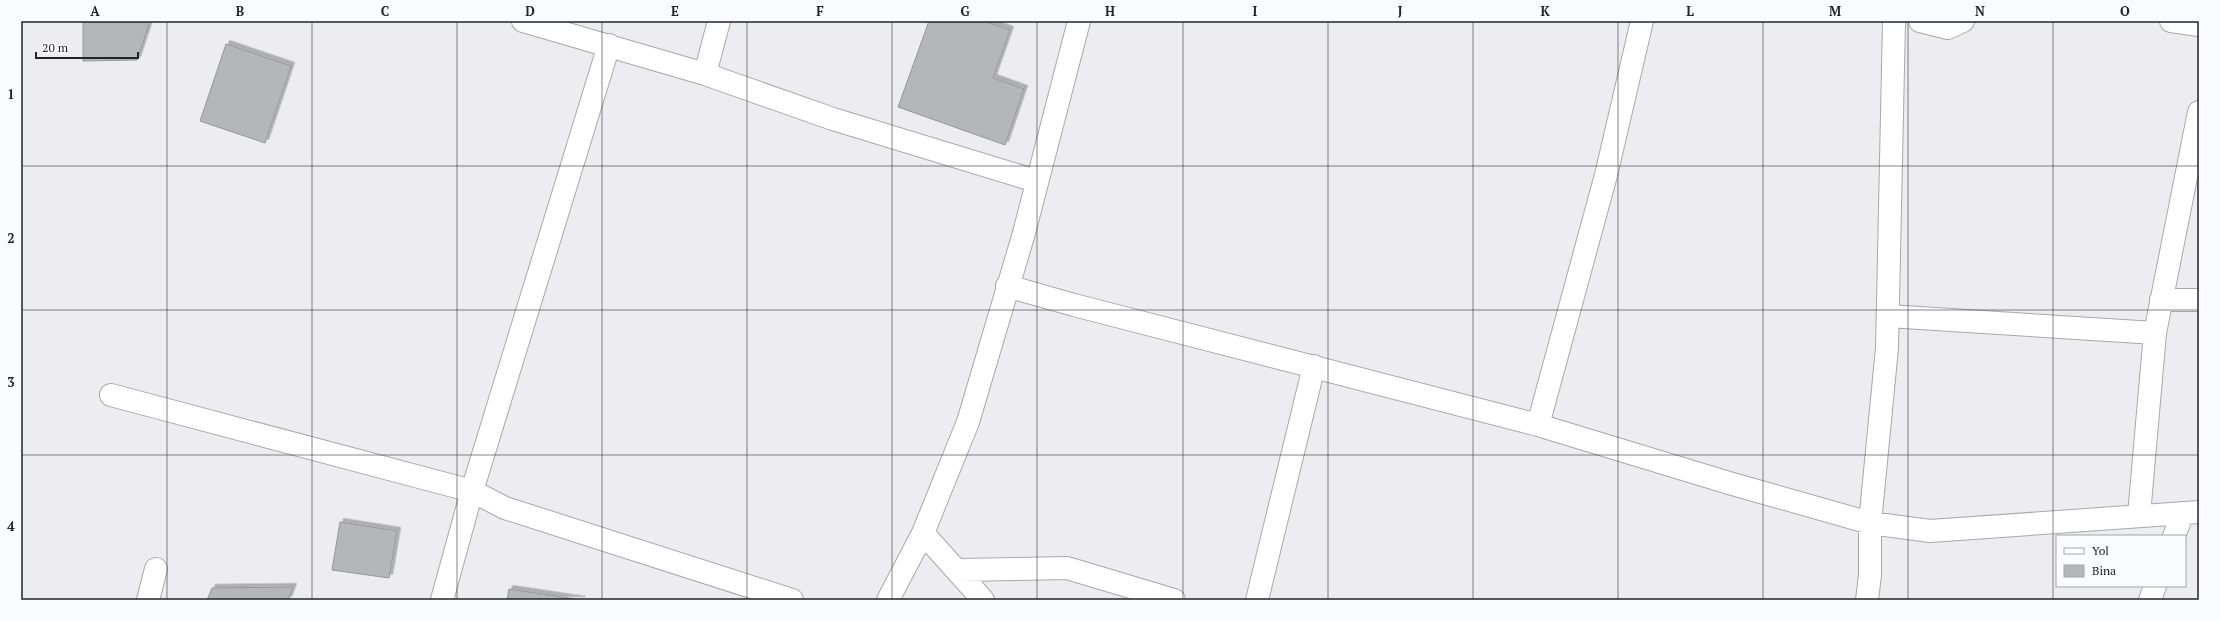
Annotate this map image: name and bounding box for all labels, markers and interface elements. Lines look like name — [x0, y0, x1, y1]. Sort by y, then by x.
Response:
text: A — [90, 2, 100, 20]
text: B — [236, 2, 244, 20]
text: C — [381, 2, 389, 20]
text: D — [525, 2, 535, 20]
text: E — [671, 2, 679, 20]
text: F — [816, 2, 824, 20]
text: G — [960, 2, 970, 20]
text: H — [1105, 2, 1115, 20]
text: I — [1253, 2, 1258, 20]
text: J — [1398, 2, 1403, 20]
text: K — [1540, 2, 1550, 20]
text: L — [1686, 2, 1694, 20]
text: M — [1829, 2, 1841, 20]
text: N — [1975, 2, 1985, 20]
text: O — [2120, 2, 2130, 20]
scale bar — [36, 34, 138, 60]
text: 20 m — [42, 40, 69, 55]
text: 1 — [7, 85, 15, 103]
text: 2 — [7, 229, 15, 247]
text: 3 — [7, 373, 15, 391]
text: 4 — [7, 517, 15, 535]
legend — [2056, 535, 2186, 587]
text: Yol — [2092, 543, 2109, 558]
text: Bina — [2092, 563, 2116, 578]

